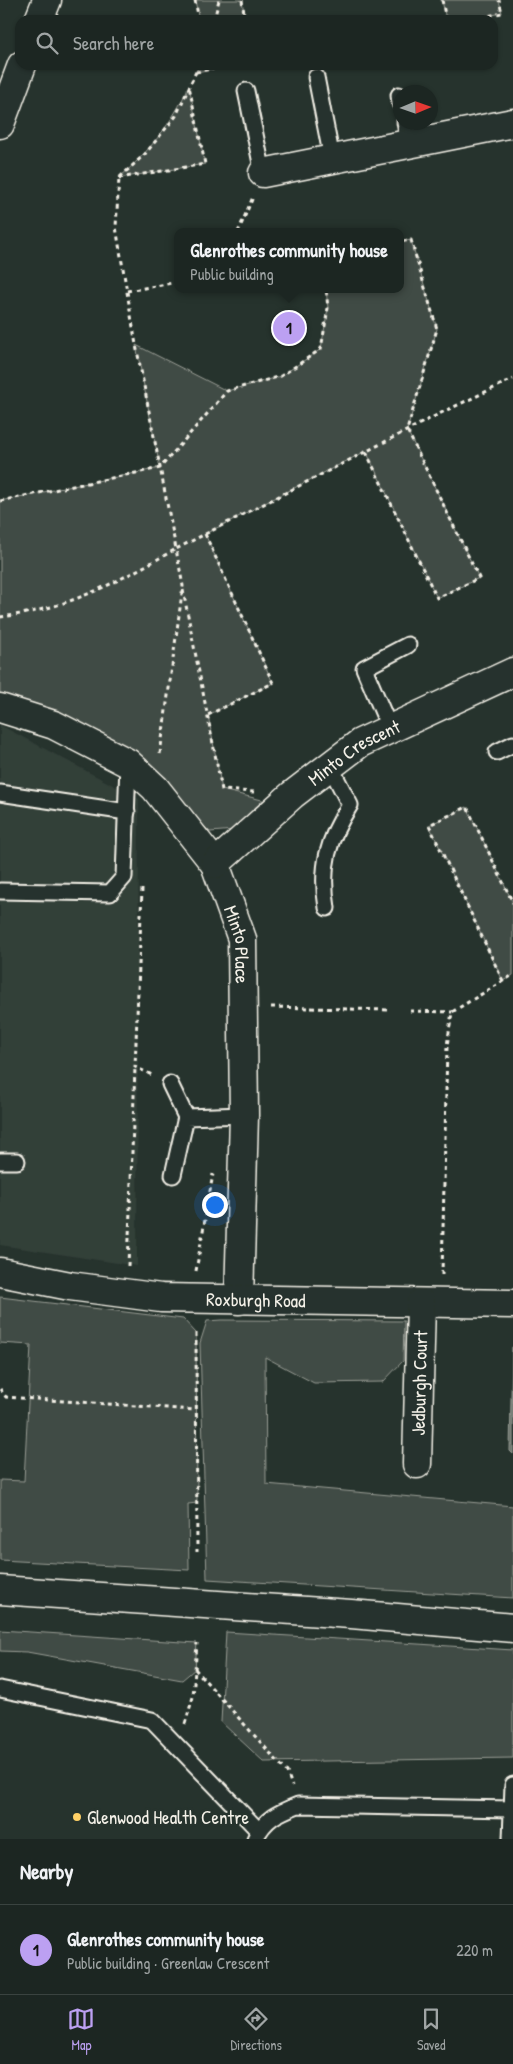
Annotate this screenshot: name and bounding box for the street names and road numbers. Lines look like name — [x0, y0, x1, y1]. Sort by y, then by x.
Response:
street label: Minto Crescent — [302, 713, 405, 791]
street label: Minto Place — [218, 902, 256, 984]
street label: Roxburgh Road — [206, 1286, 306, 1313]
street label: Jedburgh Court — [405, 1330, 433, 1436]

